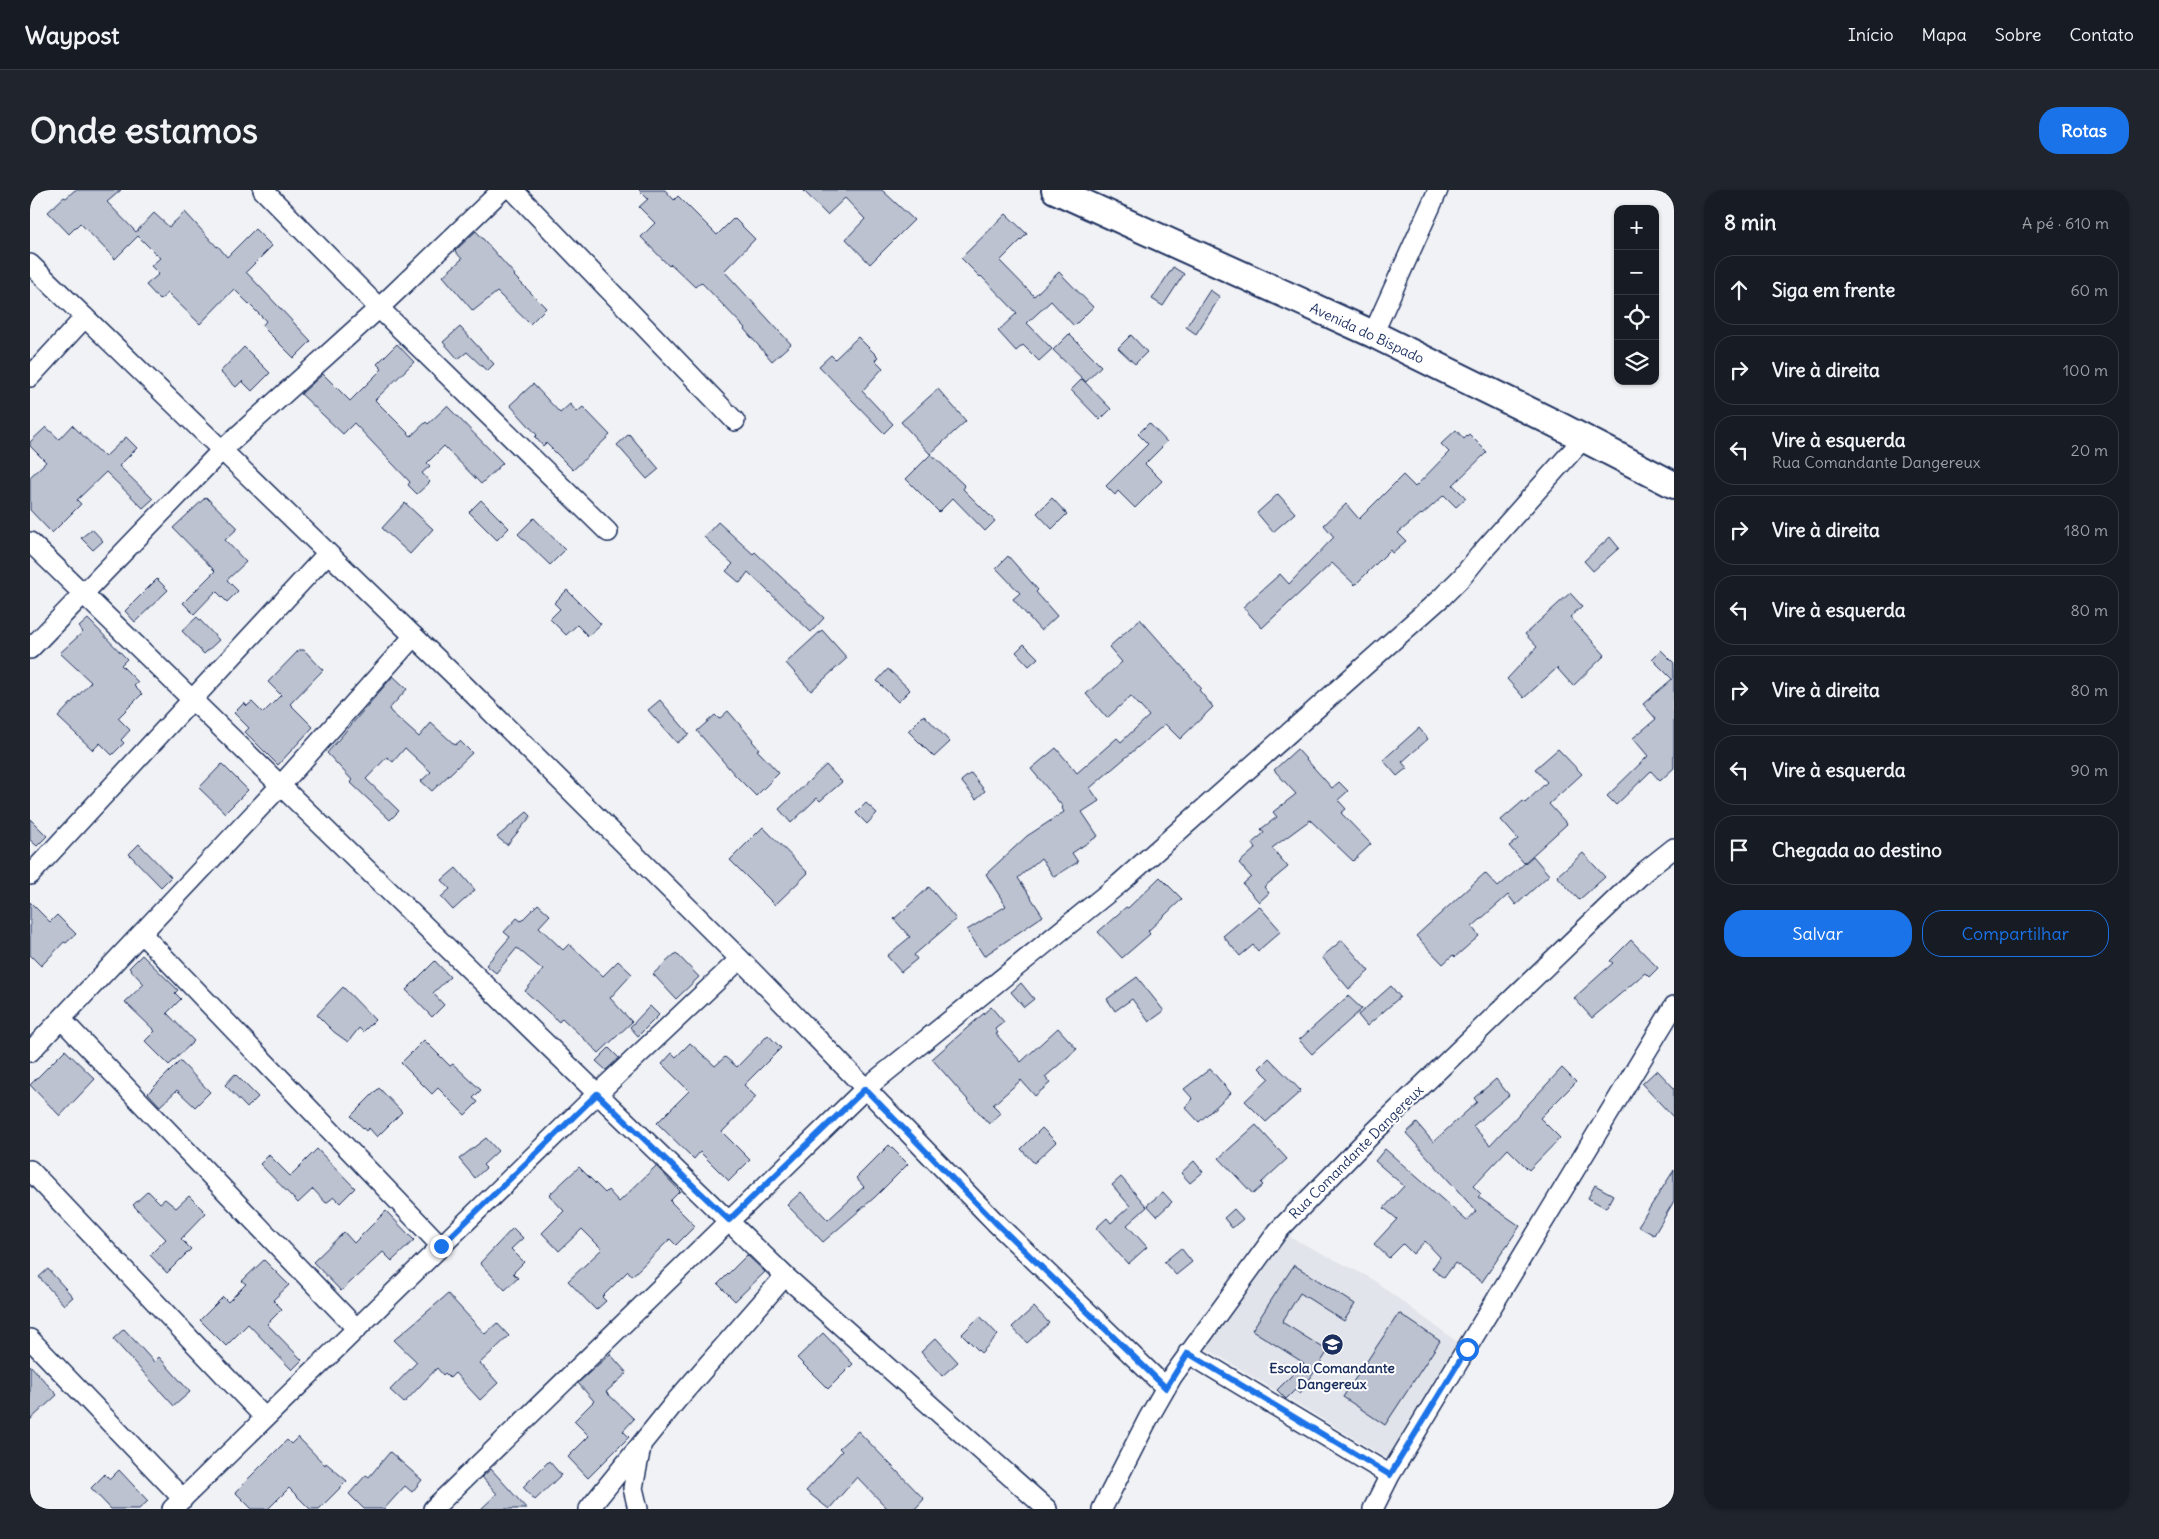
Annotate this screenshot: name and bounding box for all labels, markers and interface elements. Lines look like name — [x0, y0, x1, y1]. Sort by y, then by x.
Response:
text: Waypost — [25, 20, 119, 50]
text: Início — [1848, 23, 1894, 46]
text: Mapa — [1922, 23, 1967, 46]
text: Sobre — [1995, 23, 2041, 46]
text: Contato — [2069, 23, 2134, 46]
button: Rotas — [2039, 107, 2129, 154]
text: Onde estamos — [30, 108, 258, 152]
map controls — [1614, 205, 1659, 385]
button: + — [1614, 205, 1659, 250]
text: 8 min — [1724, 209, 1776, 236]
text: A pé · 610 m — [2022, 213, 2109, 233]
button: − — [1614, 250, 1659, 295]
icon: ahead — [1725, 276, 1753, 304]
text: Siga em frente — [1772, 278, 1895, 302]
text: 60 m — [2070, 280, 2108, 300]
button: locate — [1614, 295, 1659, 340]
street label: Avenida do Bispado — [1307, 299, 1427, 367]
button: layers — [1614, 340, 1659, 385]
icon: right — [1725, 356, 1753, 384]
text: Vire à direita — [1772, 358, 1880, 382]
text: 100 m — [2063, 360, 2108, 380]
text: Vire à esquerda — [1772, 428, 1906, 452]
icon: left — [1725, 436, 1753, 464]
text: 20 m — [2071, 440, 2108, 460]
text: Rua Comandante Dangereux — [1772, 452, 1981, 472]
icon: right — [1725, 516, 1753, 544]
text: Vire à direita — [1772, 518, 1880, 542]
text: 180 m — [2064, 520, 2108, 540]
icon: left — [1725, 596, 1753, 624]
text: Vire à esquerda — [1772, 598, 1906, 622]
text: 80 m — [2070, 600, 2108, 620]
icon: right — [1725, 676, 1753, 704]
text: Vire à direita — [1772, 678, 1880, 702]
text: 80 m — [2070, 680, 2108, 700]
icon: left — [1725, 756, 1753, 784]
text: Vire à esquerda — [1772, 758, 1906, 782]
text: 90 m — [2070, 760, 2108, 780]
icon: arrive — [1725, 836, 1753, 864]
text: Chegada ao destino — [1772, 838, 1942, 862]
button: Salvar — [1724, 910, 1912, 957]
button: Compartilhar — [1922, 910, 2109, 957]
street label: Rua Comandante Dangereux — [1285, 1081, 1427, 1223]
route end — [430, 1235, 453, 1258]
school or university icon: Escola Comandante Dangereux — [1320, 1333, 1344, 1357]
route start — [1456, 1338, 1479, 1361]
place label: Escola Comandante Dangereux — [1269, 1359, 1395, 1393]

